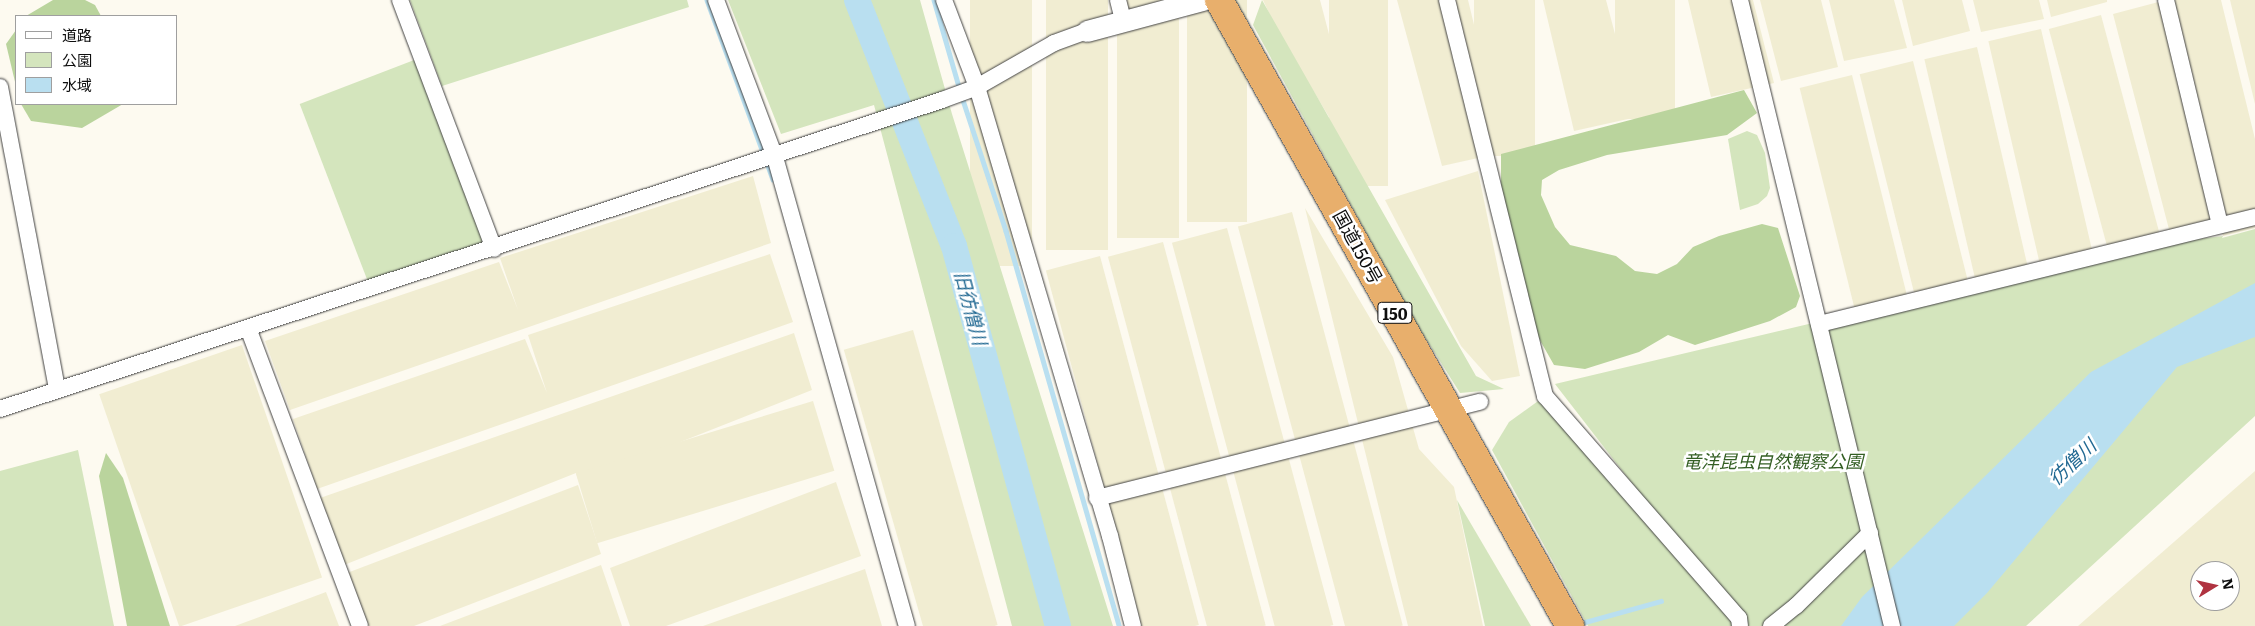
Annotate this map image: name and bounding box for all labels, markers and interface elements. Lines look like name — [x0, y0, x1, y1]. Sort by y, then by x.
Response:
legend — [15, 15, 178, 105]
text: 道路 — [62, 23, 92, 46]
text: 公園 — [62, 48, 92, 71]
text: 水域 — [62, 73, 92, 96]
street label: 国道150号 — [1329, 206, 1387, 288]
water label: 旧彷僧川 — [950, 268, 992, 348]
road number: 150 — [1376, 300, 1414, 326]
water label: 彷僧川 — [2043, 434, 2101, 490]
park label: 竜洋昆虫自然観察公園 — [1683, 450, 1863, 472]
north arrow — [2190, 561, 2240, 611]
text: N — [2218, 576, 2240, 591]

